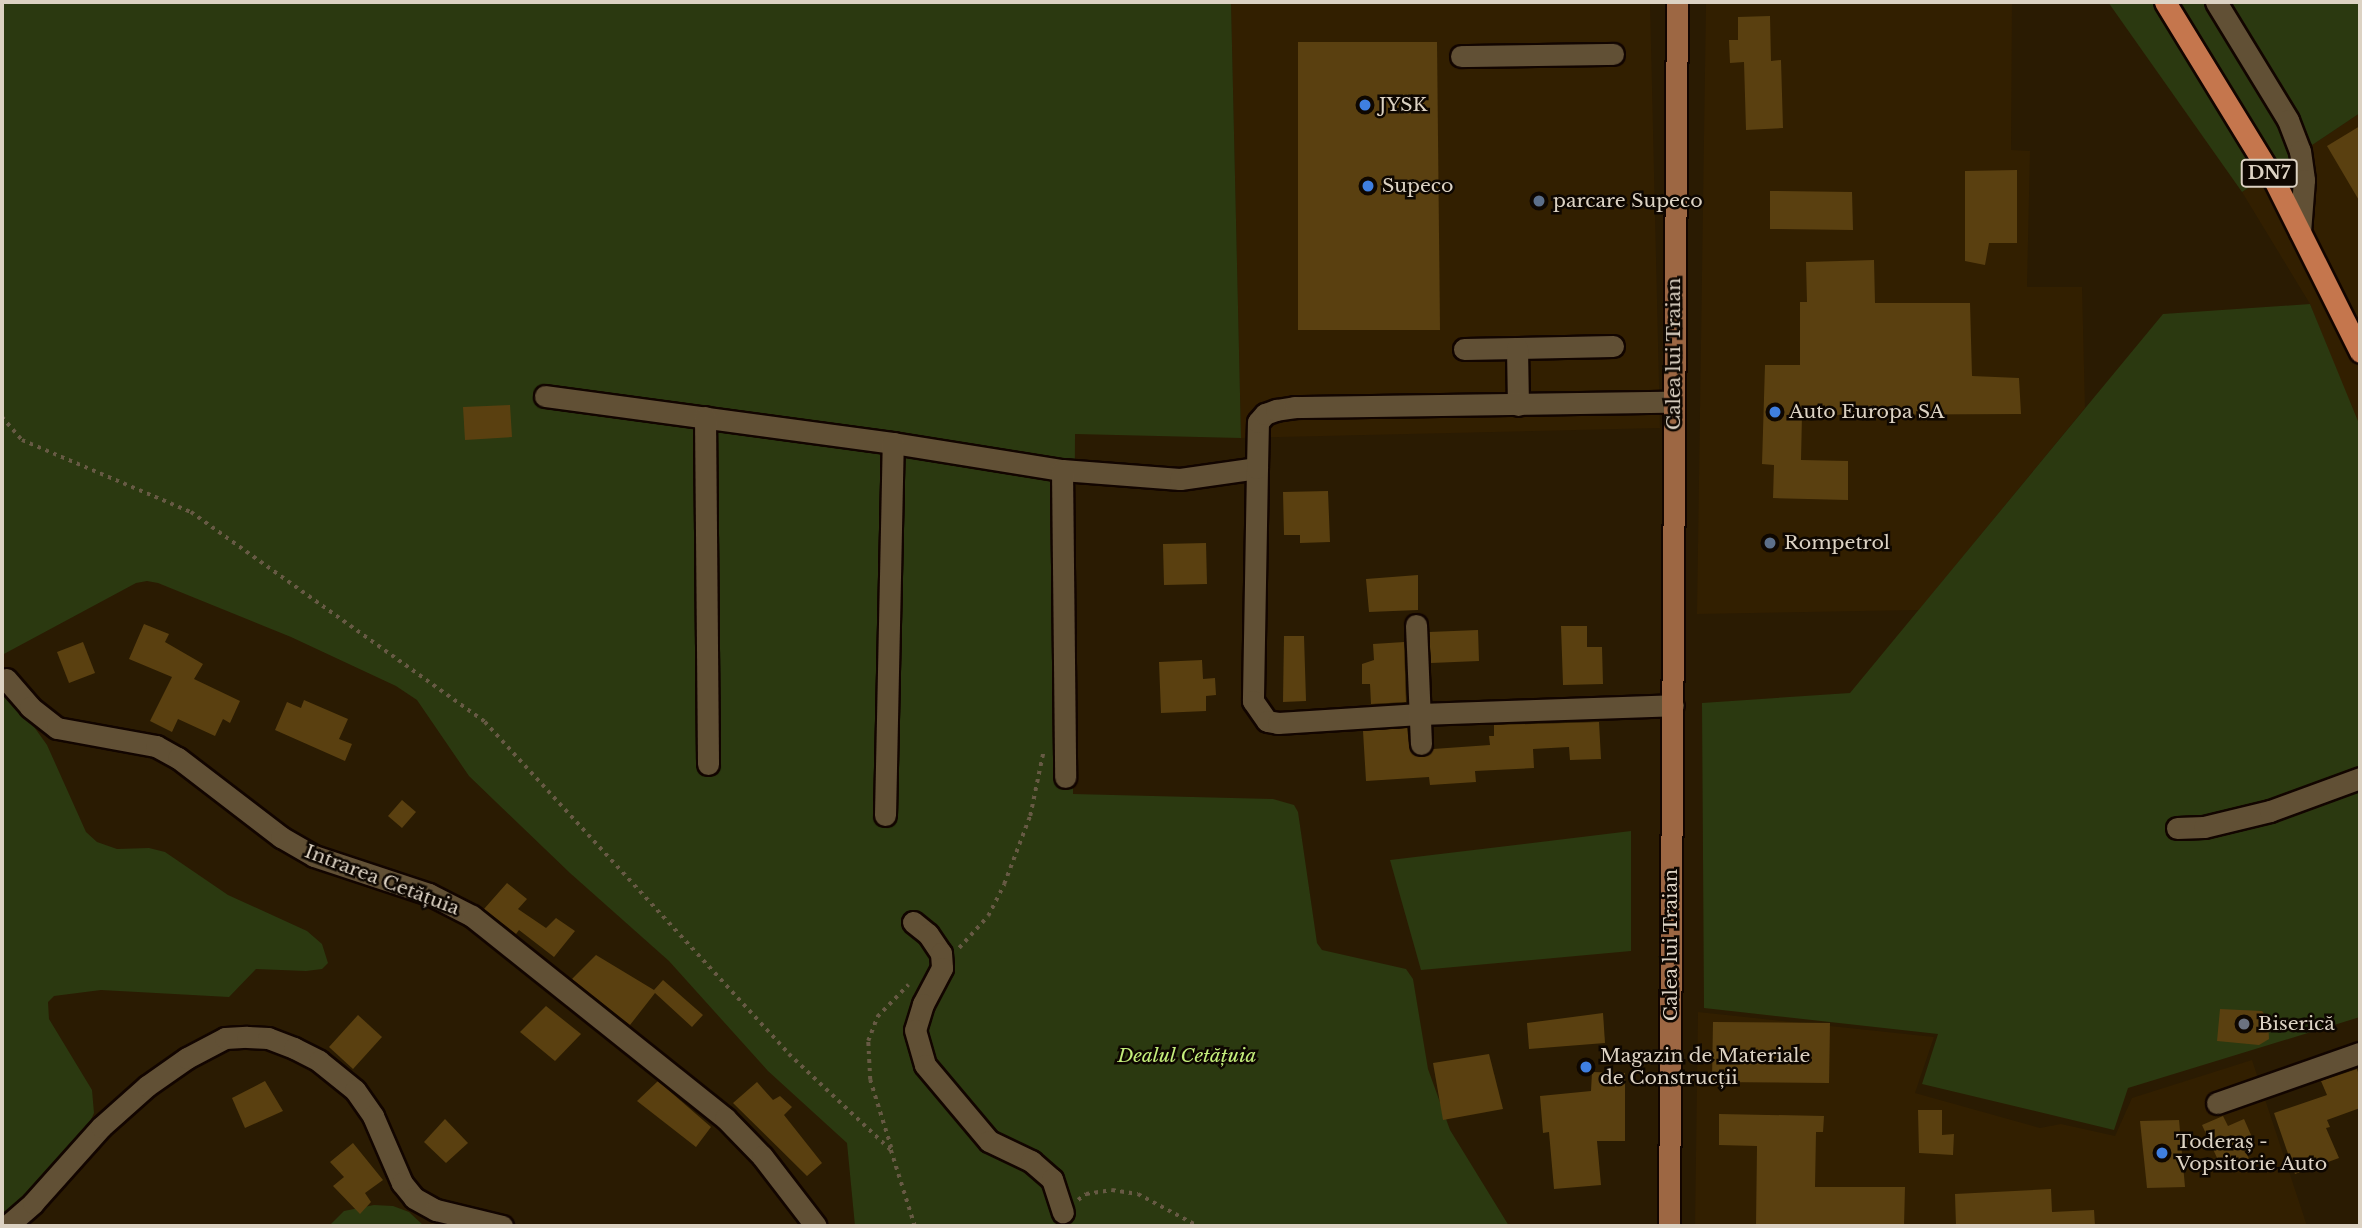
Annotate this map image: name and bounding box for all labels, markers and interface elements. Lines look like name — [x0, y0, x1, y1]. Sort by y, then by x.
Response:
place label: JYSK — [1379, 94, 1427, 116]
marker: JYSK — [1357, 97, 1373, 113]
road number: DN7 — [2239, 158, 2299, 188]
place label: Supeco — [1382, 175, 1453, 197]
marker: Supeco — [1360, 178, 1376, 194]
place label: parcare Supeco — [1553, 190, 1703, 212]
marker: parcare Supeco — [1531, 193, 1547, 209]
street label: Calea lui Traian — [1663, 277, 1685, 431]
place label: Auto Europa SA — [1789, 401, 1945, 423]
marker: Auto Europa SA — [1767, 404, 1783, 420]
place label: Rompetrol — [1784, 532, 1890, 554]
marker: Rompetrol — [1762, 535, 1778, 551]
street label: Intrarea Cetățuia — [301, 840, 463, 920]
street label: Calea lui Traian — [1660, 868, 1682, 1022]
place label: Biserică — [2258, 1013, 2335, 1035]
marker: Biserică — [2236, 1016, 2252, 1032]
park label: Dealul Cetățuia — [1117, 1045, 1257, 1067]
place label: Magazin de Materiale de Construcții — [1600, 1045, 1810, 1089]
marker: Magazin de Materiale de Construcții — [1578, 1059, 1594, 1075]
place label: Toderaș - Vopsitorie Auto — [2176, 1131, 2328, 1175]
marker: Toderaș - Vopsitorie Auto — [2154, 1145, 2170, 1161]

